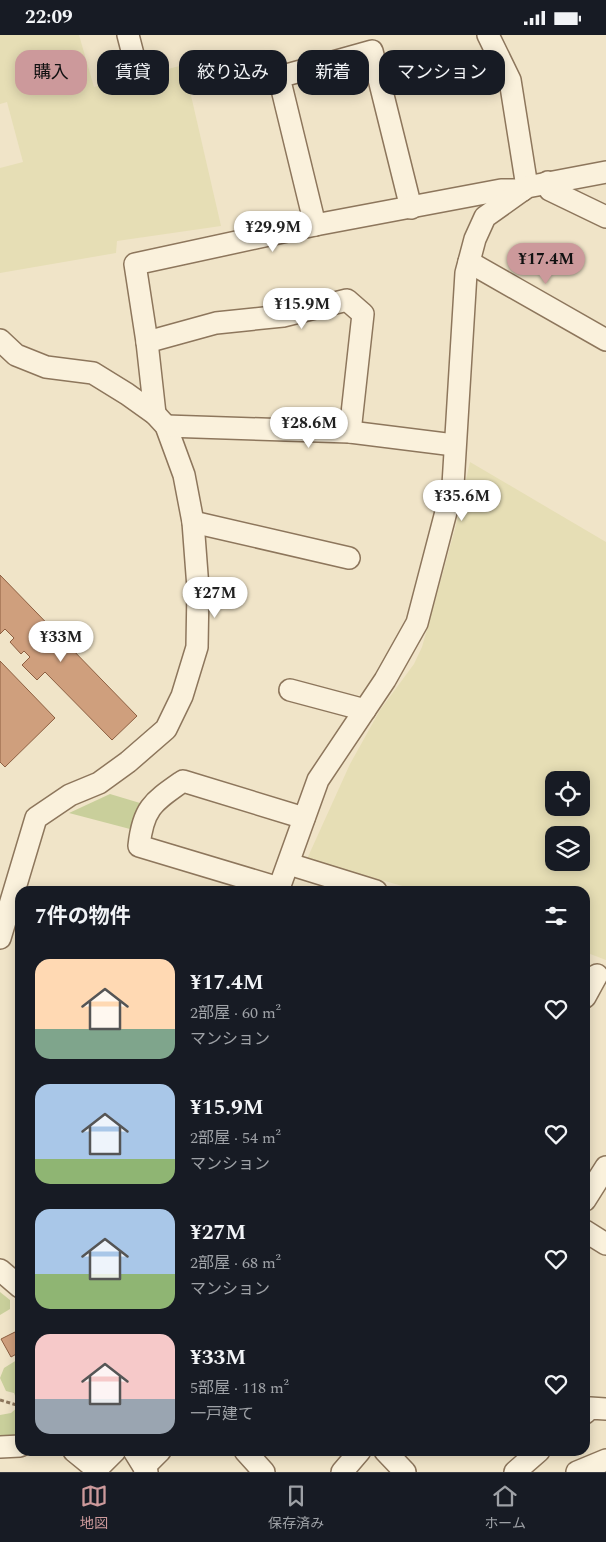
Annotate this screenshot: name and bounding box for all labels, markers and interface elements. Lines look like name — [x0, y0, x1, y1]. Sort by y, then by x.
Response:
text: 22:09 — [25, 3, 73, 32]
chip: 購入 — [15, 50, 87, 95]
chip: 賃貸 — [97, 50, 169, 95]
chip: 絞り込み — [179, 50, 287, 95]
chip: 新着 — [297, 50, 369, 95]
chip: マンション — [379, 50, 505, 95]
pin: ¥29.9M — [232, 211, 314, 253]
text: ¥29.9M — [245, 215, 301, 239]
pin: ¥17.4M — [505, 243, 587, 285]
text: ¥17.4M — [518, 247, 574, 271]
pin: ¥15.9M — [261, 287, 343, 330]
text: ¥15.9M — [274, 292, 330, 316]
pin: ¥28.6M — [268, 407, 350, 449]
text: ¥28.6M — [281, 411, 337, 435]
pin: ¥35.6M — [421, 479, 503, 522]
text: ¥35.6M — [434, 484, 490, 508]
pin: ¥27M — [185, 577, 245, 619]
text: ¥27M — [194, 581, 236, 605]
pin: ¥33M — [31, 621, 91, 663]
text: ¥33M — [40, 625, 82, 649]
map controls — [545, 771, 590, 871]
button: locate — [545, 771, 590, 816]
button: layers — [545, 826, 590, 871]
text: 7件の物件 — [35, 901, 131, 933]
icon: filters — [542, 902, 570, 930]
text: ¥17.4M — [190, 967, 264, 999]
icon: home — [75, 979, 135, 1039]
icon: heart — [542, 995, 570, 1023]
text: 2部屋 · 60 m² — [190, 1001, 281, 1025]
text: マンション — [190, 1027, 270, 1051]
text: ¥15.9M — [190, 1092, 264, 1124]
icon: home — [75, 1104, 135, 1164]
icon: heart — [542, 1120, 570, 1148]
text: 2部屋 · 54 m² — [190, 1126, 281, 1150]
text: マンション — [190, 1152, 270, 1176]
text: ¥27M — [190, 1217, 246, 1249]
icon: home — [75, 1229, 135, 1289]
icon: heart — [542, 1245, 570, 1273]
text: 2部屋 · 68 m² — [190, 1251, 281, 1275]
text: マンション — [190, 1277, 270, 1301]
text: ¥33M — [190, 1342, 246, 1374]
icon: home — [75, 1354, 135, 1414]
icon: heart — [542, 1370, 570, 1398]
text: 5部屋 · 118 m² — [190, 1376, 289, 1400]
text: 一戸建て — [190, 1402, 254, 1426]
tab: 地図 — [80, 1482, 108, 1534]
tab: 保存済み — [268, 1482, 324, 1534]
tab: ホーム — [484, 1482, 526, 1534]

